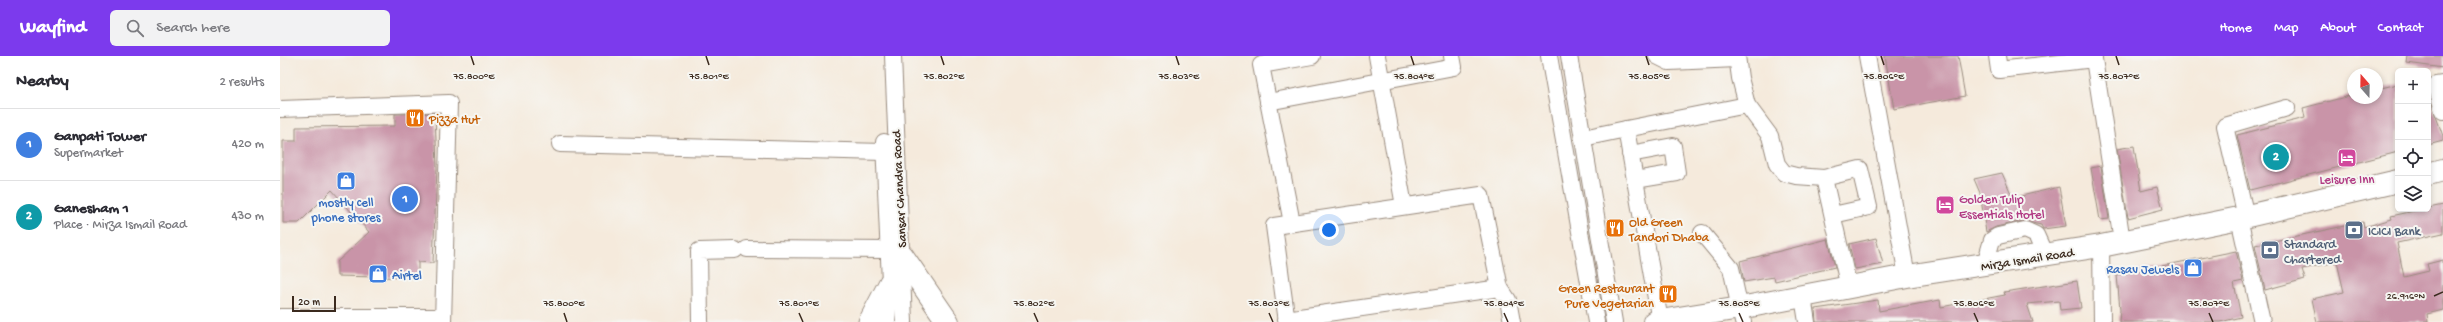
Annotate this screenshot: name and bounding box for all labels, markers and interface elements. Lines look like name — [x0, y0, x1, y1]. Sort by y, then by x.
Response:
search box — [110, 10, 390, 46]
text: Wayfind — [20, 17, 86, 40]
icon: search — [124, 17, 146, 39]
text: Search here — [156, 19, 230, 37]
text: Home — [2220, 20, 2252, 37]
text: Map — [2274, 20, 2298, 37]
text: About — [2320, 20, 2356, 37]
text: Contact — [2378, 20, 2423, 37]
north arrow — [2347, 68, 2383, 104]
map controls — [2395, 68, 2431, 212]
button: + — [2395, 68, 2431, 104]
text: 75.800°E — [452, 71, 495, 83]
text: 75.801°E — [688, 71, 730, 83]
text: 75.802°E — [923, 71, 965, 83]
text: 75.803°E — [1158, 71, 1200, 83]
text: 75.804°E — [1393, 71, 1435, 83]
text: 75.805°E — [1628, 71, 1670, 83]
text: 75.806°E — [1863, 71, 1905, 83]
text: 75.807°E — [2098, 71, 2140, 83]
text: Nearby — [16, 72, 69, 92]
text: 2 results — [219, 75, 264, 90]
button: − — [2395, 104, 2431, 140]
restaurant icon: Pizza Hut — [404, 107, 426, 129]
place label: Pizza Hut — [428, 113, 481, 128]
text: Ganpati Tower — [54, 128, 146, 146]
street label: Sansar Chandra Road — [890, 128, 911, 248]
text: 1 — [26, 137, 32, 152]
text: 420 m — [232, 137, 264, 152]
button: locate — [2395, 140, 2431, 176]
pin: 2 — [2263, 142, 2289, 172]
text: Supermarket — [54, 146, 123, 161]
hotel icon: Leisure Inn — [2336, 147, 2358, 169]
shop icon: mostly cell phone stores — [335, 170, 357, 192]
place label: Leisure Inn — [2319, 173, 2375, 188]
button: layers — [2395, 176, 2431, 212]
pin: 1 — [392, 184, 418, 214]
place label: Golden Tulip Essentials Hotel — [1959, 193, 2045, 223]
hotel icon: Golden Tulip Essentials Hotel — [1934, 194, 1956, 216]
place label: mostly cell phone stores — [310, 196, 382, 226]
text: Ganesham 1 — [54, 200, 129, 218]
text: 2 — [26, 209, 32, 224]
text: 430 m — [231, 209, 264, 224]
place label: Old Green Tandori Dhaba — [1628, 216, 1710, 246]
restaurant icon: Old Green Tandori Dhaba — [1604, 217, 1626, 239]
text: Place · Mirza Ismail Road — [54, 218, 187, 233]
bank icon: ICICI Bank — [2343, 219, 2365, 241]
your location — [1319, 220, 1339, 240]
place label: ICICI Bank — [2368, 225, 2422, 240]
place label: Standard Chartered — [2284, 238, 2342, 268]
bank icon: Standard Chartered — [2259, 239, 2281, 261]
street label: Mirza Ismail Road — [1980, 245, 2076, 275]
shop icon: Rasav Jewels — [2182, 257, 2204, 279]
shop icon: Airtel — [367, 263, 389, 285]
place label: Rasav Jewels — [2106, 263, 2180, 278]
place label: Airtel — [392, 269, 422, 284]
place label: Green Restaurant Pure Vegetarian — [1558, 282, 1656, 312]
restaurant icon: Green Restaurant Pure Vegetarian — [1657, 283, 1679, 305]
text: 26.916°N — [2387, 291, 2426, 303]
scale bar — [292, 294, 336, 313]
text: 20 m — [298, 297, 320, 309]
text: 75.800°E — [542, 298, 585, 310]
text: 75.801°E — [778, 298, 820, 310]
text: 75.802°E — [1013, 298, 1055, 310]
text: 75.803°E — [1248, 298, 1290, 310]
text: 75.804°E — [1483, 298, 1525, 310]
text: 75.805°E — [1718, 298, 1760, 310]
text: 75.806°E — [1953, 298, 1995, 310]
text: 75.807°E — [2188, 298, 2230, 310]

